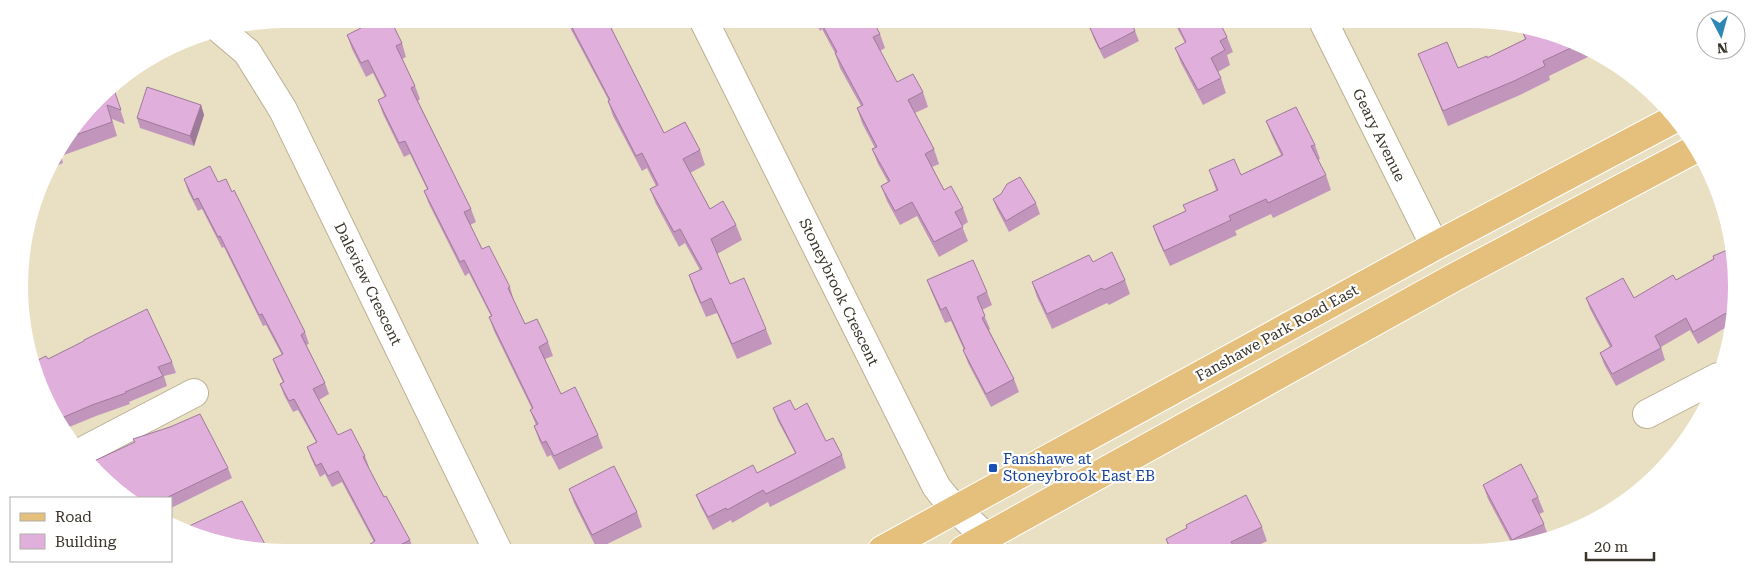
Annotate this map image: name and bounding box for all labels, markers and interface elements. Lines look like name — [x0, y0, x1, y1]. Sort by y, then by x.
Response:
north arrow — [1696, 10, 1746, 60]
text: N — [1716, 39, 1729, 56]
street label: Geary Avenue — [1349, 86, 1409, 184]
street label: Stoneybrook Crescent — [795, 215, 883, 369]
street label: Daleview Crescent — [330, 220, 406, 349]
street label: Fanshawe Park Road East — [1193, 281, 1362, 385]
place label: Fanshawe at Stoneybrook East EB — [1003, 450, 1155, 485]
marker: Fanshawe at Stoneybrook East EB — [987, 462, 999, 474]
legend — [10, 497, 172, 562]
text: Road — [55, 508, 92, 526]
scale bar — [1586, 530, 1654, 562]
text: Building — [55, 533, 117, 551]
text: 20 m — [1594, 538, 1629, 556]

